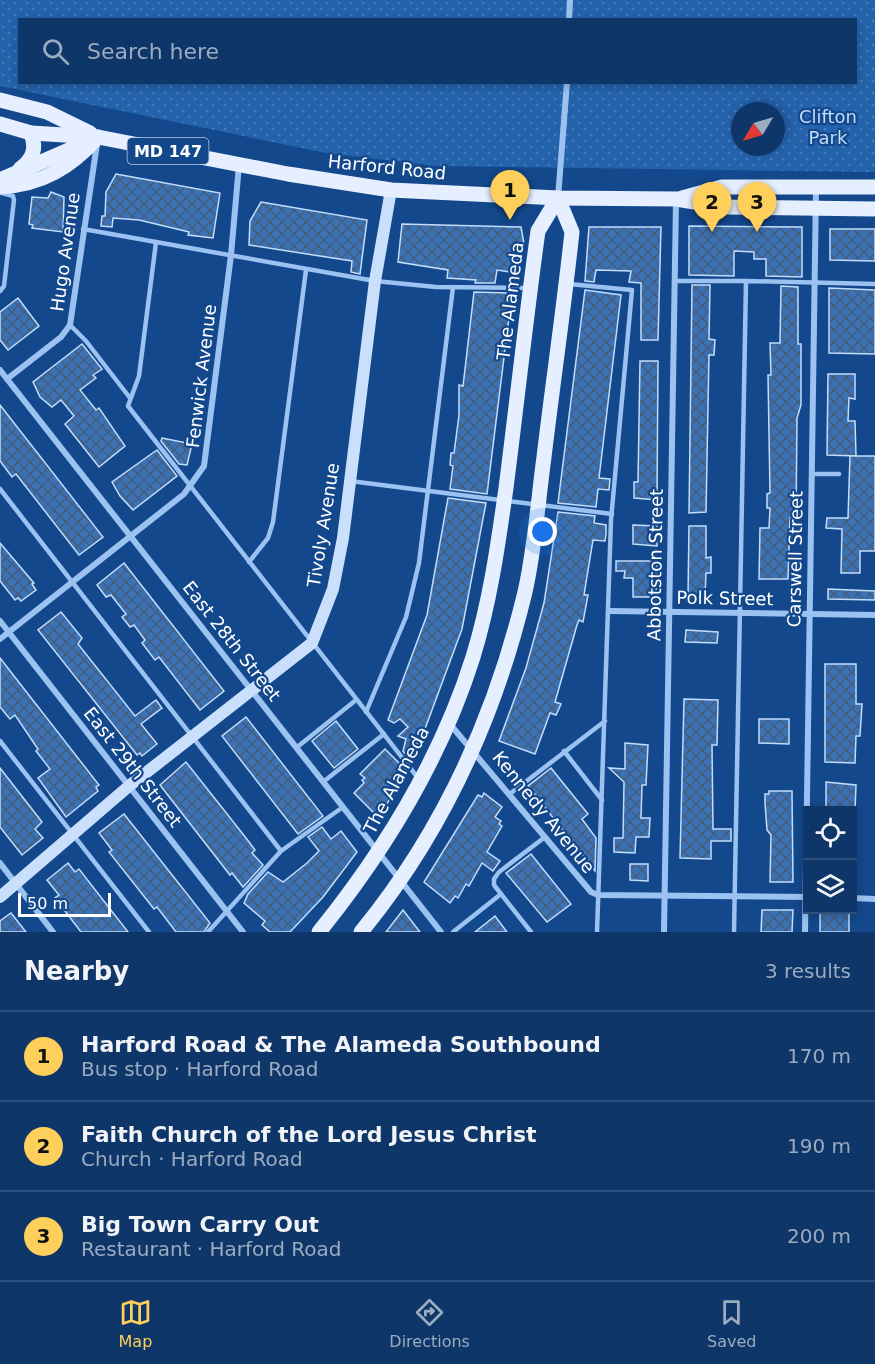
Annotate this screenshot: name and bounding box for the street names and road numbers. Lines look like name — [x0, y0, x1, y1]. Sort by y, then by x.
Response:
road number: MD 147 — [128, 138, 208, 164]
street label: Harford Road — [327, 150, 447, 184]
street label: Hugo Avenue — [46, 191, 84, 313]
street label: The Alameda — [492, 241, 528, 362]
street label: Fenwick Avenue — [182, 303, 220, 449]
street label: Tivoly Avenue — [303, 461, 343, 590]
street label: Abbotston Street — [643, 489, 667, 641]
street label: Carswell Street — [783, 491, 807, 627]
street label: East 28th Street — [179, 577, 285, 705]
street label: Polk Street — [676, 587, 774, 609]
street label: East 29th Street — [80, 703, 186, 831]
street label: The Alameda — [358, 723, 433, 838]
street label: Kennedy Avenue — [488, 747, 600, 877]

